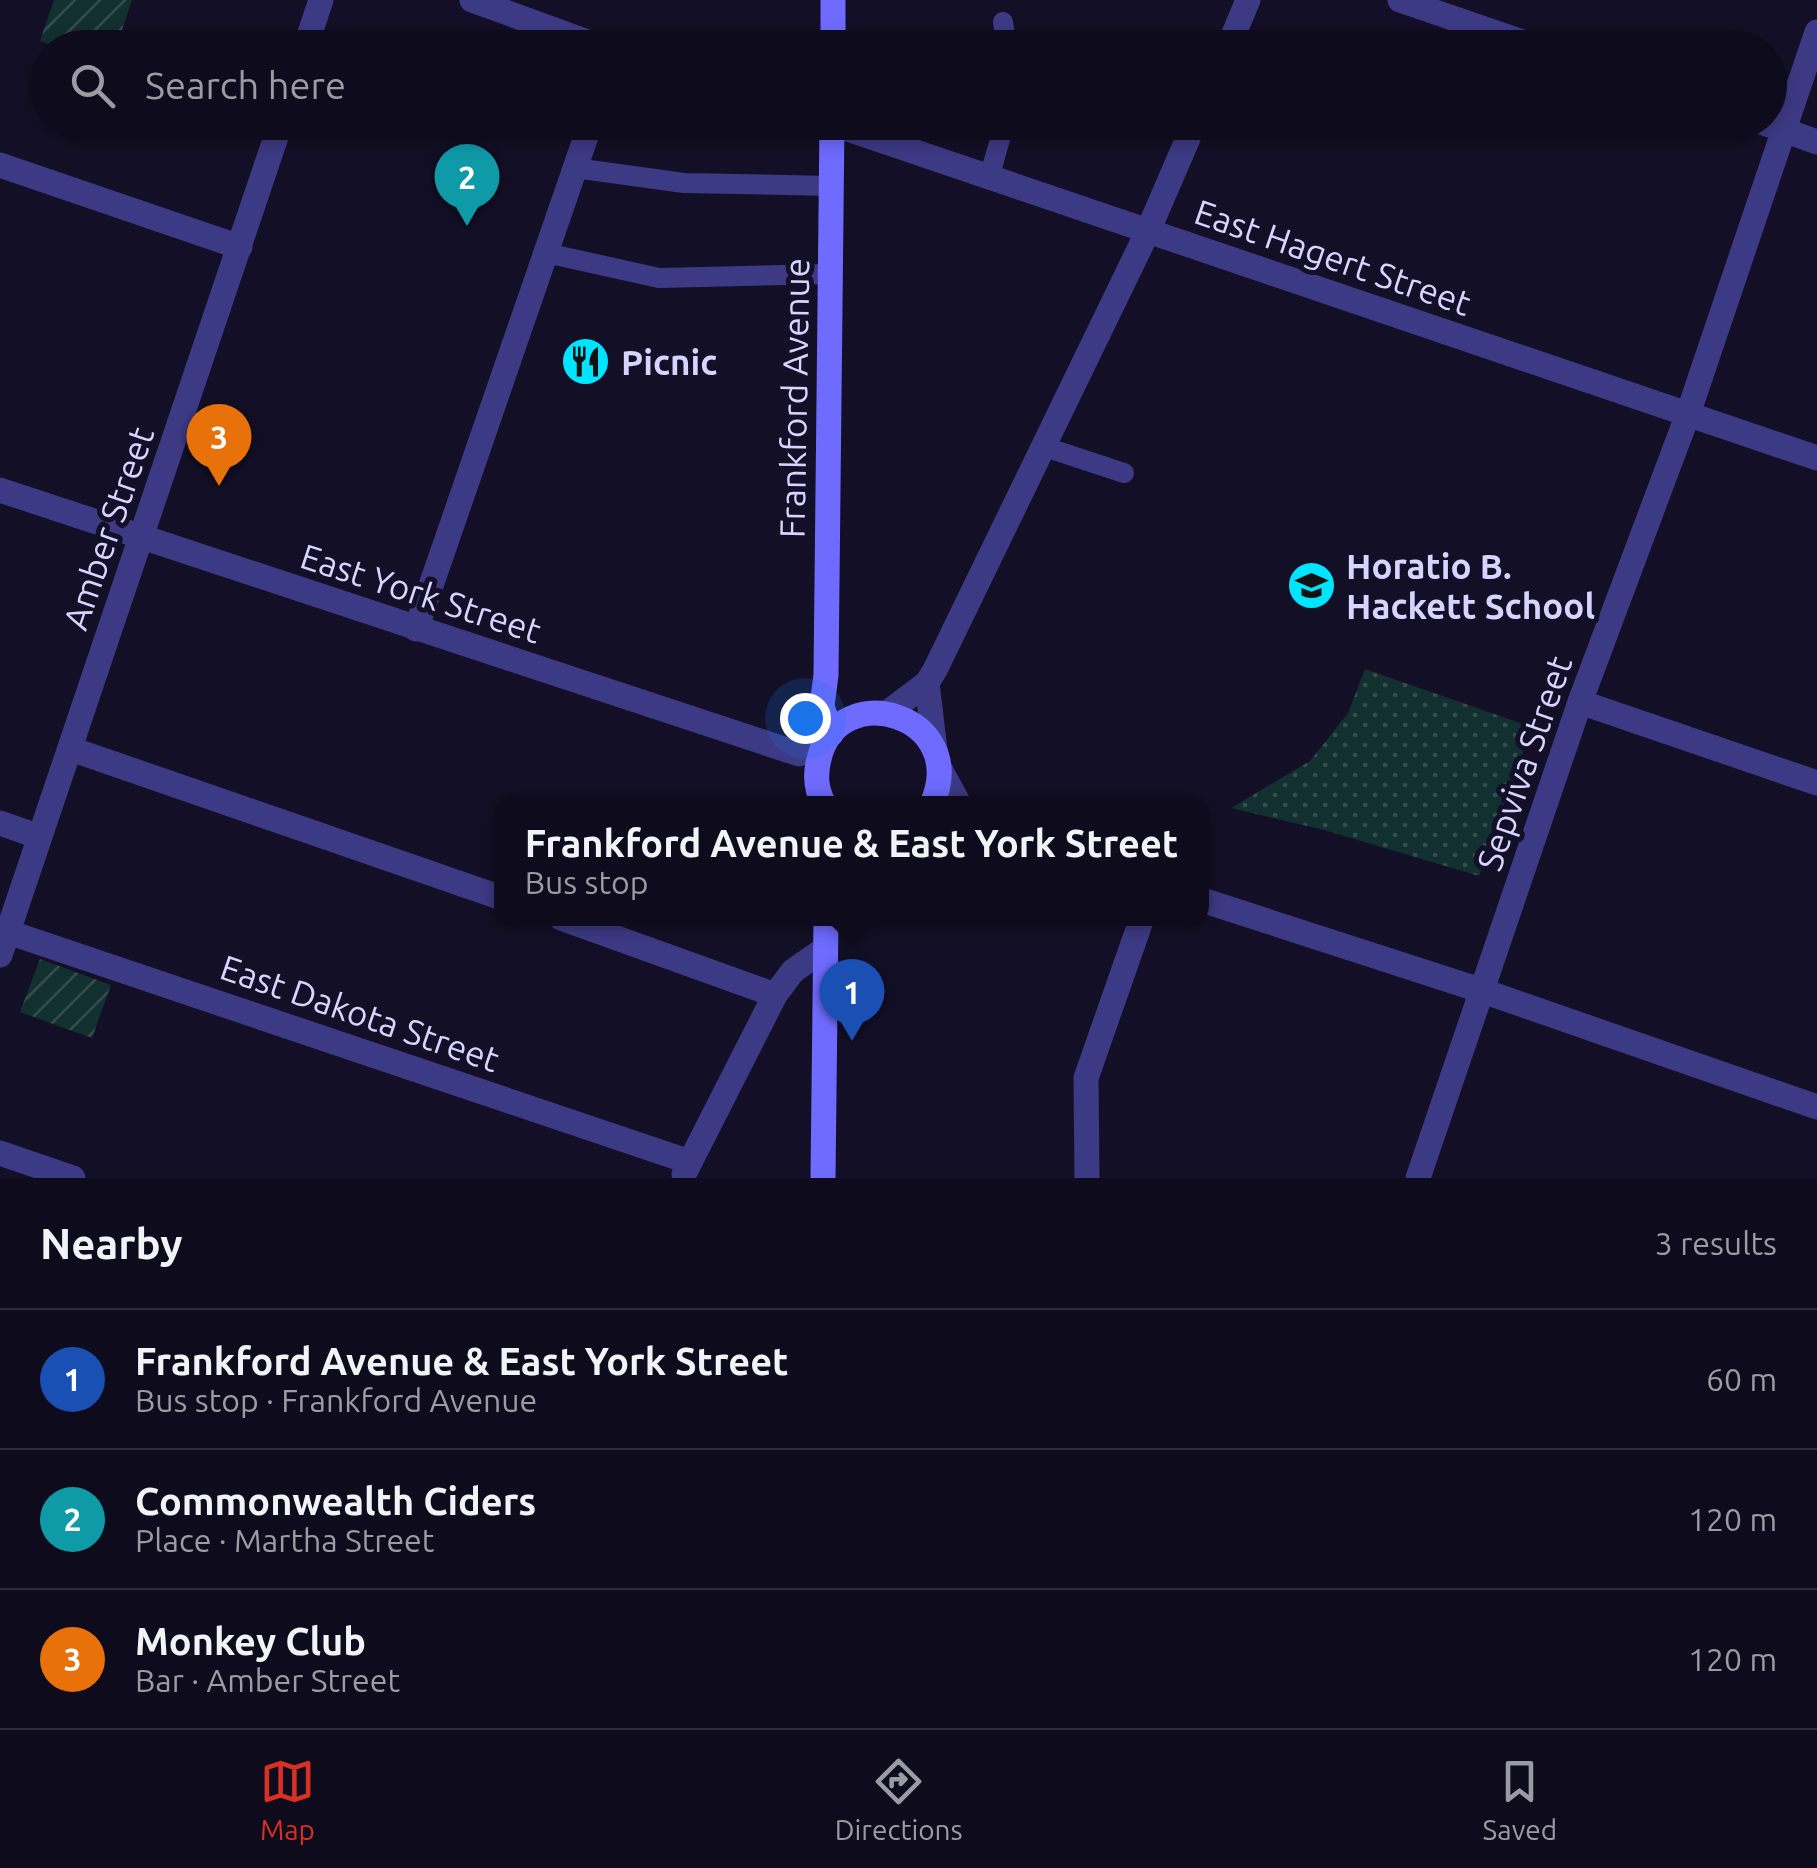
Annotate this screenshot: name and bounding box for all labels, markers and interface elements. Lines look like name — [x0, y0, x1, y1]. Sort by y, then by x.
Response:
search box — [30, 30, 1787, 140]
icon: search — [65, 58, 120, 113]
text: Search here — [145, 64, 346, 106]
pin: 2 — [434, 144, 500, 226]
street label: East Hagert Street — [1190, 191, 1476, 323]
street label: Frankford Avenue — [772, 258, 816, 538]
restaurant icon: Picnic — [560, 336, 612, 388]
place label: Picnic — [621, 342, 717, 382]
pin: 3 — [186, 404, 252, 486]
street label: Amber Street — [55, 421, 161, 635]
street label: East York Street — [296, 535, 546, 651]
place label: Horatio B. Hackett School — [1346, 546, 1595, 626]
school or university icon: Horatio B. Hackett School — [1285, 560, 1337, 612]
street label: Sepviva Street — [1469, 650, 1580, 876]
your location — [780, 693, 831, 744]
popup — [494, 796, 1209, 926]
text: Frankford Avenue & East York Street — [525, 822, 1178, 864]
text: Bus stop — [525, 864, 648, 900]
street label: East Dakota Street — [215, 947, 505, 1080]
pin: 1 — [820, 958, 884, 1041]
text: Nearby — [40, 1220, 183, 1267]
text: 3 results — [1655, 1225, 1777, 1261]
text: Frankford Avenue & East York Street — [135, 1340, 788, 1382]
text: 1 — [63, 1361, 82, 1397]
text: 60 m — [1706, 1361, 1777, 1397]
text: Bus stop · Frankford Avenue — [135, 1382, 537, 1418]
text: Commonwealth Ciders — [135, 1480, 536, 1522]
text: 2 — [63, 1501, 82, 1537]
text: 120 m — [1688, 1501, 1777, 1537]
text: Place · Martha Street — [135, 1522, 434, 1558]
text: Monkey Club — [135, 1620, 366, 1662]
text: 3 — [63, 1641, 82, 1677]
text: 120 m — [1688, 1641, 1777, 1677]
text: Bar · Amber Street — [135, 1662, 400, 1698]
tab: Map — [260, 1754, 315, 1845]
tab: Directions — [835, 1754, 963, 1845]
tab: Saved — [1483, 1754, 1557, 1845]

